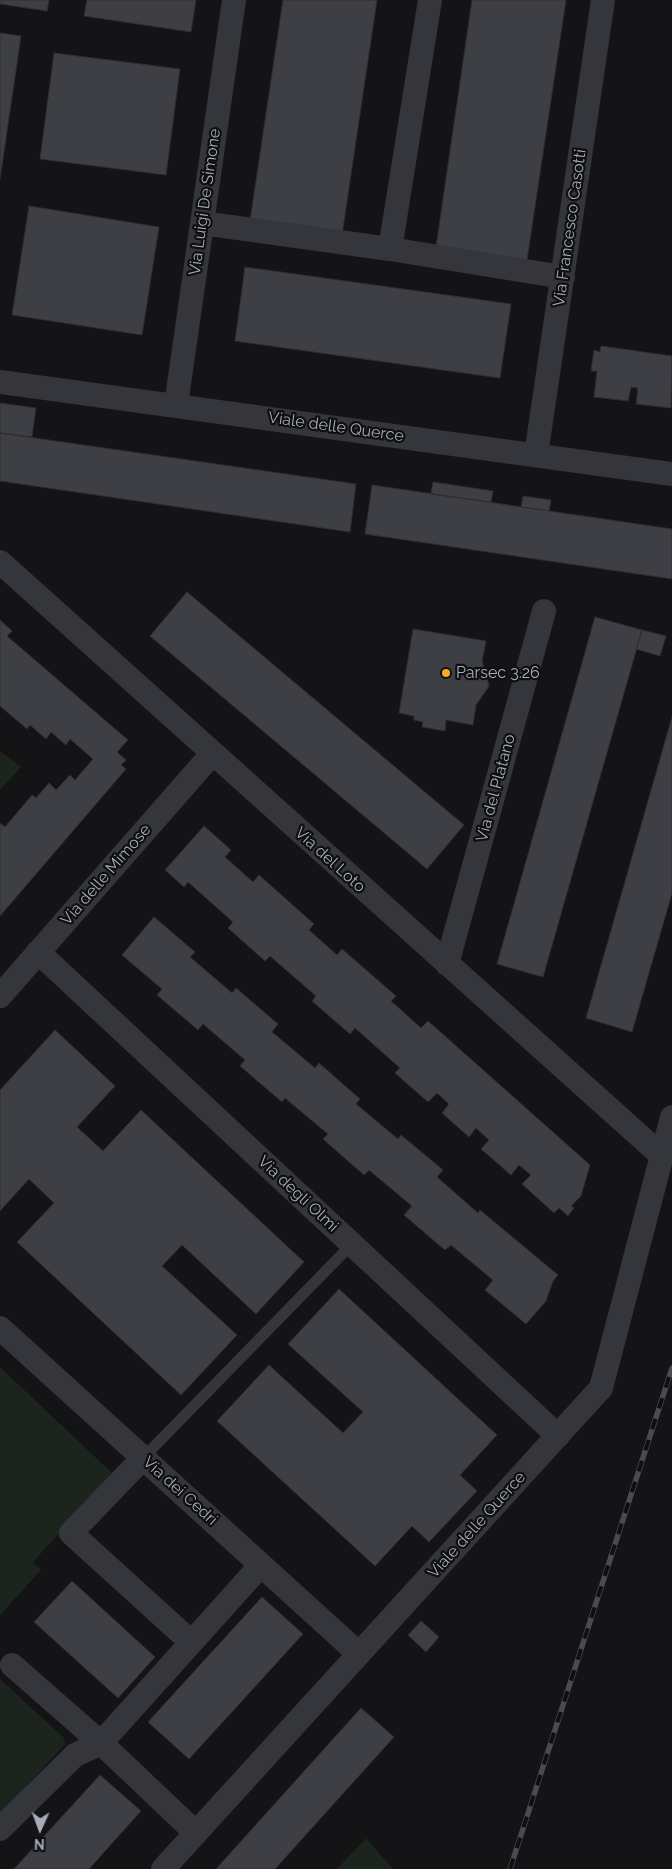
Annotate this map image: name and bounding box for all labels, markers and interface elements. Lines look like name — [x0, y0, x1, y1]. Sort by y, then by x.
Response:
street label: Via Luigi De Simone — [185, 127, 225, 277]
street label: Via Francesco Casotti — [549, 148, 591, 308]
street label: Viale delle Querce — [267, 408, 405, 446]
place label: Parsec 3.26 — [456, 663, 540, 683]
marker: Parsec 3.26 — [440, 667, 452, 679]
street label: Via del Platano — [472, 732, 520, 844]
street label: Via delle Mimose — [57, 821, 155, 929]
street label: Via del Loto — [291, 823, 369, 897]
street label: Via degli Olmi — [254, 1152, 342, 1236]
street label: Via dei Cedri — [139, 1453, 221, 1529]
street label: Viale delle Querce — [424, 1468, 530, 1582]
north arrow — [15, 1804, 65, 1854]
text: N — [34, 1836, 45, 1852]

